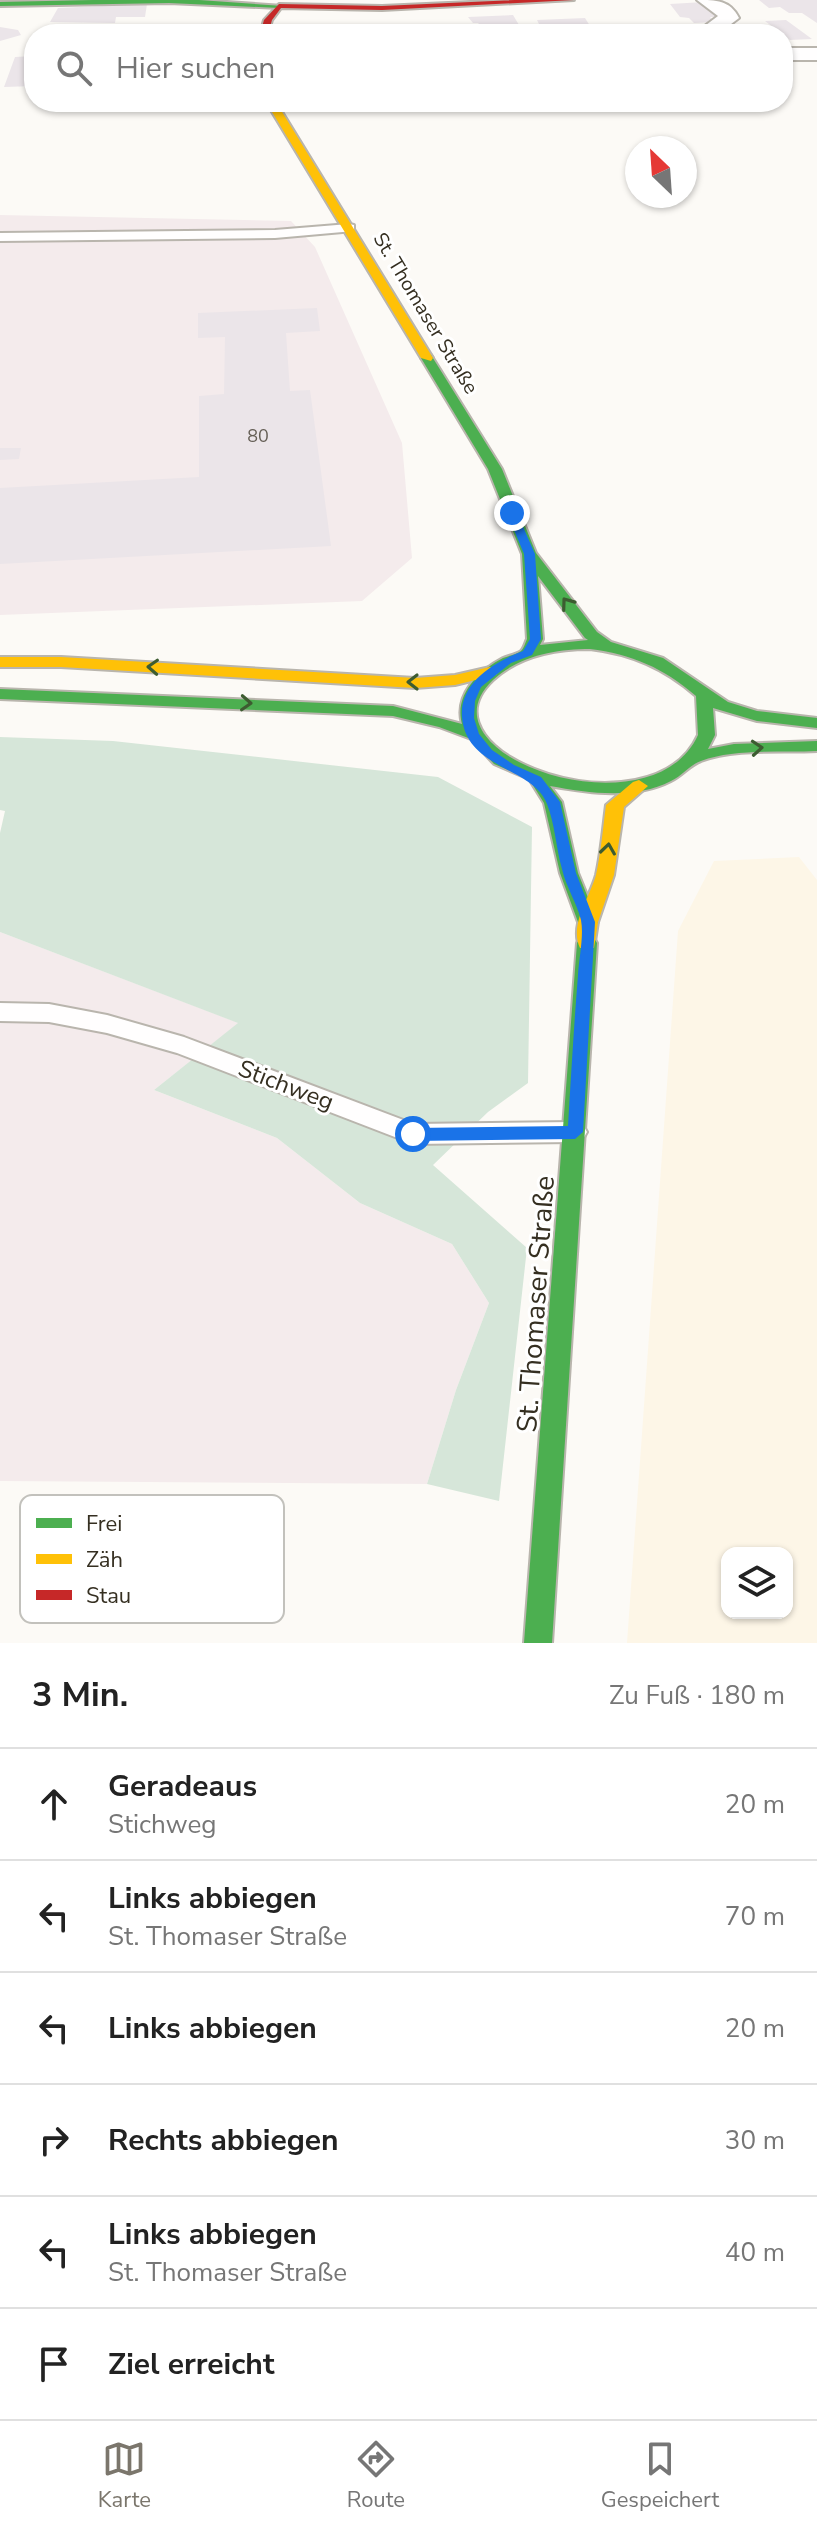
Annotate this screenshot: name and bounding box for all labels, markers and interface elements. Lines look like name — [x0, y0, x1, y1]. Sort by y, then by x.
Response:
search box — [24, 24, 793, 112]
icon: search — [52, 46, 96, 90]
text: Hier suchen — [116, 48, 275, 89]
north arrow — [625, 136, 697, 208]
street label: St. Thomaser Straße — [367, 227, 485, 399]
house number: 80 — [247, 424, 269, 448]
route end — [494, 495, 530, 531]
one-way arrow — [562, 597, 577, 611]
one-way arrow — [146, 659, 159, 676]
one-way arrow — [406, 673, 419, 691]
one-way arrow — [240, 695, 253, 712]
one-way arrow — [751, 740, 764, 757]
one-way arrow — [599, 843, 616, 856]
street label: Stichweg — [234, 1052, 338, 1118]
route start — [395, 1116, 431, 1152]
street label: St. Thomaser Straße — [508, 1174, 564, 1434]
legend — [20, 1495, 284, 1623]
text: Frei — [86, 1509, 122, 1539]
text: Zäh — [86, 1545, 123, 1575]
map controls — [721, 1547, 793, 1619]
button: layers — [721, 1547, 793, 1619]
text: Stau — [86, 1581, 131, 1611]
text: 3 Min. — [32, 1672, 128, 1718]
text: Zu Fuß · 180 m — [609, 1678, 785, 1713]
text: Geradeaus — [108, 1766, 257, 1807]
icon: ahead — [32, 1782, 76, 1826]
text: 20 m — [725, 1787, 785, 1822]
text: Stichweg — [108, 1807, 217, 1842]
text: Links abbiegen — [108, 1878, 317, 1919]
icon: left — [32, 1894, 76, 1938]
text: 70 m — [725, 1899, 785, 1934]
text: St. Thomaser Straße — [108, 1919, 347, 1954]
icon: left — [32, 2006, 76, 2050]
text: Links abbiegen — [108, 2008, 317, 2049]
text: 20 m — [725, 2011, 785, 2046]
icon: right — [32, 2118, 76, 2162]
text: Rechts abbiegen — [108, 2120, 339, 2161]
text: 30 m — [725, 2123, 785, 2158]
text: Links abbiegen — [108, 2214, 317, 2255]
icon: left — [32, 2230, 76, 2274]
text: 40 m — [725, 2235, 785, 2270]
text: St. Thomaser Straße — [108, 2255, 347, 2290]
icon: arrive — [32, 2342, 76, 2386]
text: Ziel erreicht — [108, 2344, 274, 2385]
tab: Karte — [98, 2437, 151, 2515]
tab: Route — [347, 2437, 405, 2515]
tab: Gespeichert — [601, 2437, 719, 2515]

